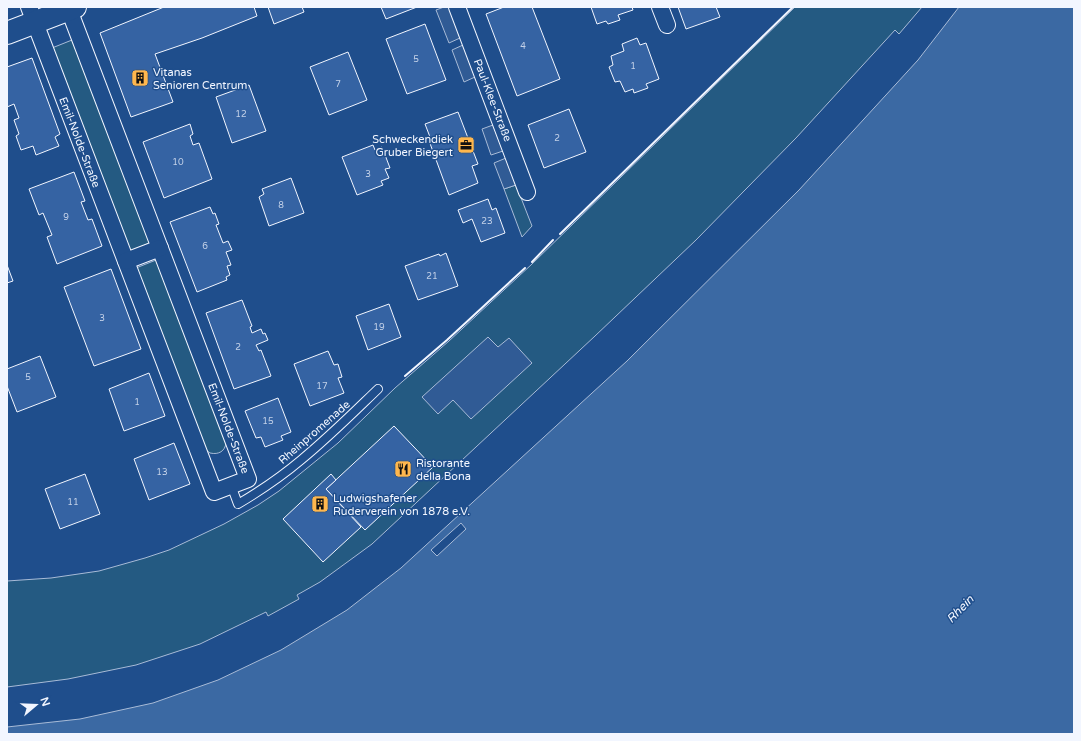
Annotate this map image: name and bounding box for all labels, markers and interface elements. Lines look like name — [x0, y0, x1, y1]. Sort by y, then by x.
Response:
house number: 4 — [520, 41, 526, 52]
house number: 5 — [413, 54, 419, 65]
street label: Paul-Klee-Straße — [471, 57, 514, 143]
house number: 1 — [630, 61, 636, 72]
place label: Vitanas Senioren Centrum — [153, 66, 247, 92]
building icon: Vitanas Senioren Centrum — [130, 68, 150, 88]
house number: 7 — [335, 79, 341, 90]
street label: Emil-Nolde-Straße — [56, 95, 103, 189]
house number: 12 — [235, 109, 247, 120]
place label: Schweckendiek Gruber Biegert — [372, 133, 453, 159]
house number: 2 — [554, 133, 560, 144]
office icon: Schweckendiek Gruber Biegert — [456, 135, 476, 155]
house number: 10 — [172, 157, 184, 168]
house number: 3 — [365, 169, 371, 180]
house number: 8 — [278, 200, 284, 211]
house number: 9 — [63, 212, 69, 223]
house number: 23 — [481, 216, 493, 227]
house number: 6 — [202, 241, 208, 252]
house number: 21 — [426, 271, 438, 282]
house number: 3 — [99, 313, 105, 324]
house number: 19 — [373, 322, 385, 333]
house number: 2 — [235, 342, 241, 353]
house number: 5 — [25, 372, 31, 383]
street label: Emil-Nolde-Straße — [205, 381, 252, 475]
house number: 17 — [316, 381, 328, 392]
house number: 1 — [134, 397, 140, 408]
street label: Rheinpromenade — [276, 398, 353, 467]
house number: 15 — [262, 416, 274, 427]
place label: Ristorante della Bona — [416, 457, 471, 483]
restaurant icon: Ristorante della Bona — [393, 459, 413, 479]
house number: 13 — [156, 467, 168, 478]
place label: Ludwigshafener Ruderverein von 1878 e.V. — [333, 492, 470, 518]
building icon: Ludwigshafener Ruderverein von 1878 e.V. — [310, 494, 330, 514]
house number: 11 — [67, 497, 79, 508]
water label: Rhein — [944, 592, 977, 626]
north arrow — [16, 685, 56, 725]
text: N — [37, 696, 53, 708]

